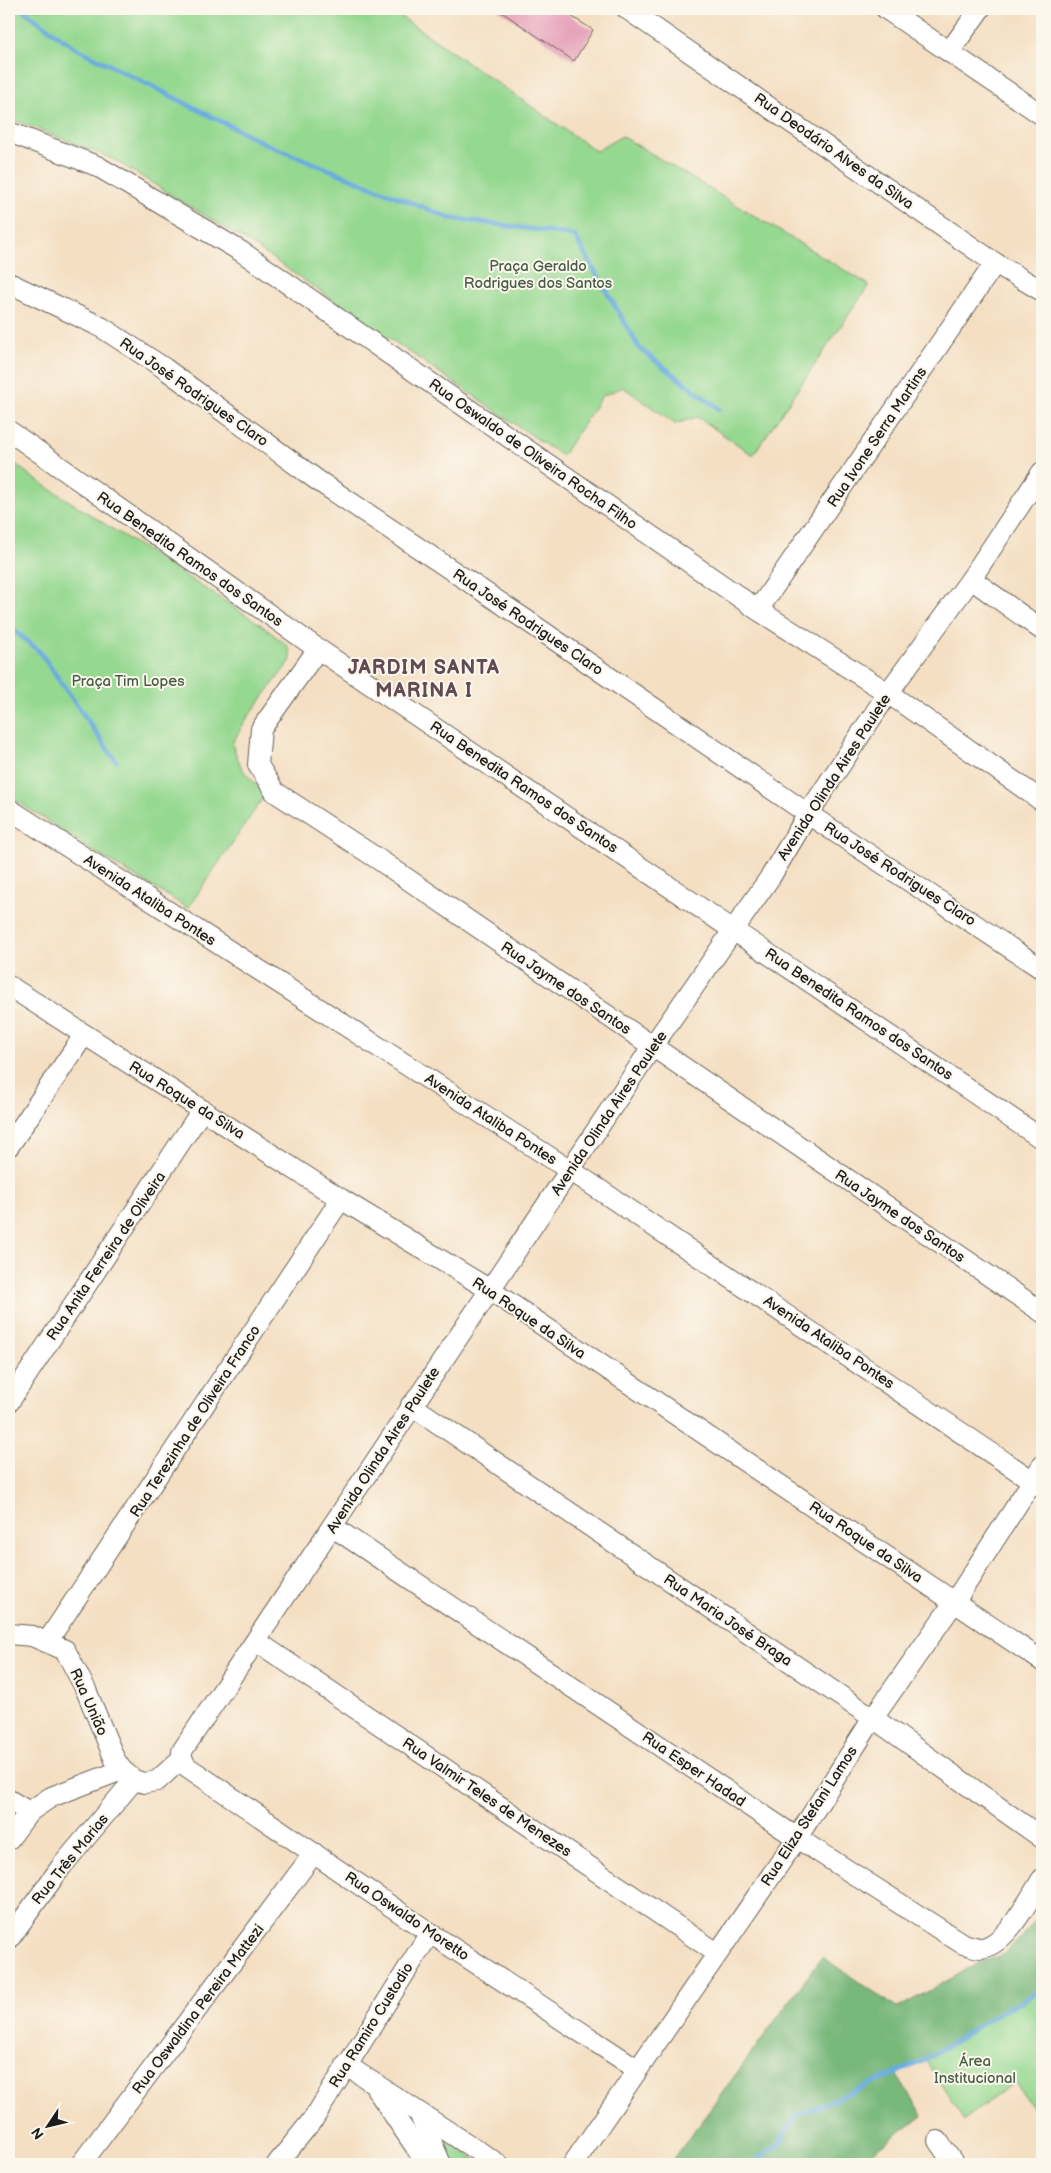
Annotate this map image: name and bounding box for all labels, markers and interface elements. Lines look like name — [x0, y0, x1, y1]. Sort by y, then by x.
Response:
street label: Rua Deodário Alves da Silva — [750, 89, 917, 214]
park label: Praça Geraldo Rodrigues dos Santos — [464, 257, 613, 293]
street label: Rua José Rodrigues Claro — [116, 334, 272, 451]
street label: Rua Ivone Serra Martins — [823, 363, 932, 511]
street label: Rua Oswaldo de Oliveira Rocha Filho — [425, 375, 641, 534]
street label: Rua Benedita Ramos dos Santos — [93, 488, 287, 631]
street label: Rua José Rodrigues Claro — [449, 565, 607, 680]
district label: JARDIM SANTA MARINA I — [348, 656, 500, 703]
park label: Praça Tim Lopes — [71, 672, 185, 691]
street label: Avenida Olinda Aires Paulete — [773, 690, 895, 864]
street label: Rua Benedita Ramos dos Santos — [426, 717, 622, 858]
street label: Rua José Rodrigues Claro — [820, 818, 979, 931]
street label: Avenida Ataliba Pontes — [80, 851, 220, 951]
street label: Rua Jayme dos Santos — [497, 938, 635, 1039]
street label: Rua Benedita Ramos dos Santos — [761, 944, 957, 1085]
street label: Avenida Olinda Aires Paulete — [547, 1027, 672, 1199]
street label: Rua Roque da Silva — [125, 1057, 248, 1144]
street label: Avenida Ataliba Pontes — [421, 1070, 561, 1170]
street label: Rua Jayme dos Santos — [831, 1166, 969, 1267]
street label: Rua Anita Ferreira de Oliveira — [43, 1168, 170, 1344]
street label: Rua Roque da Silva — [468, 1273, 589, 1364]
street label: Avenida Ataliba Pontes — [760, 1292, 898, 1394]
street label: Rua Terezinha de Oliveira Franco — [126, 1322, 265, 1521]
street label: Avenida Olinda Aires Paulete — [322, 1363, 444, 1537]
street label: Rua Roque da Silva — [805, 1497, 926, 1588]
street label: Rua Maria José Braga — [660, 1570, 796, 1671]
street label: Rua União — [65, 1666, 112, 1739]
street label: Rua Esper Hadad — [638, 1728, 749, 1811]
street label: Rua Valmir Teles de Menezes — [399, 1734, 575, 1862]
street label: Rua Eliza Stefani Lamos — [757, 1742, 862, 1890]
street label: Rua Três Marias — [28, 1810, 113, 1909]
street label: Rua Oswaldo Moretto — [341, 1868, 473, 1965]
street label: Rua Oswaldina Pereira Mattezi — [128, 1921, 269, 2098]
street label: Rua Ramiro Custodio — [325, 1959, 418, 2091]
park label: Área Institucional — [934, 2052, 1016, 2088]
north arrow — [22, 2100, 72, 2150]
text: N — [28, 2124, 48, 2142]

